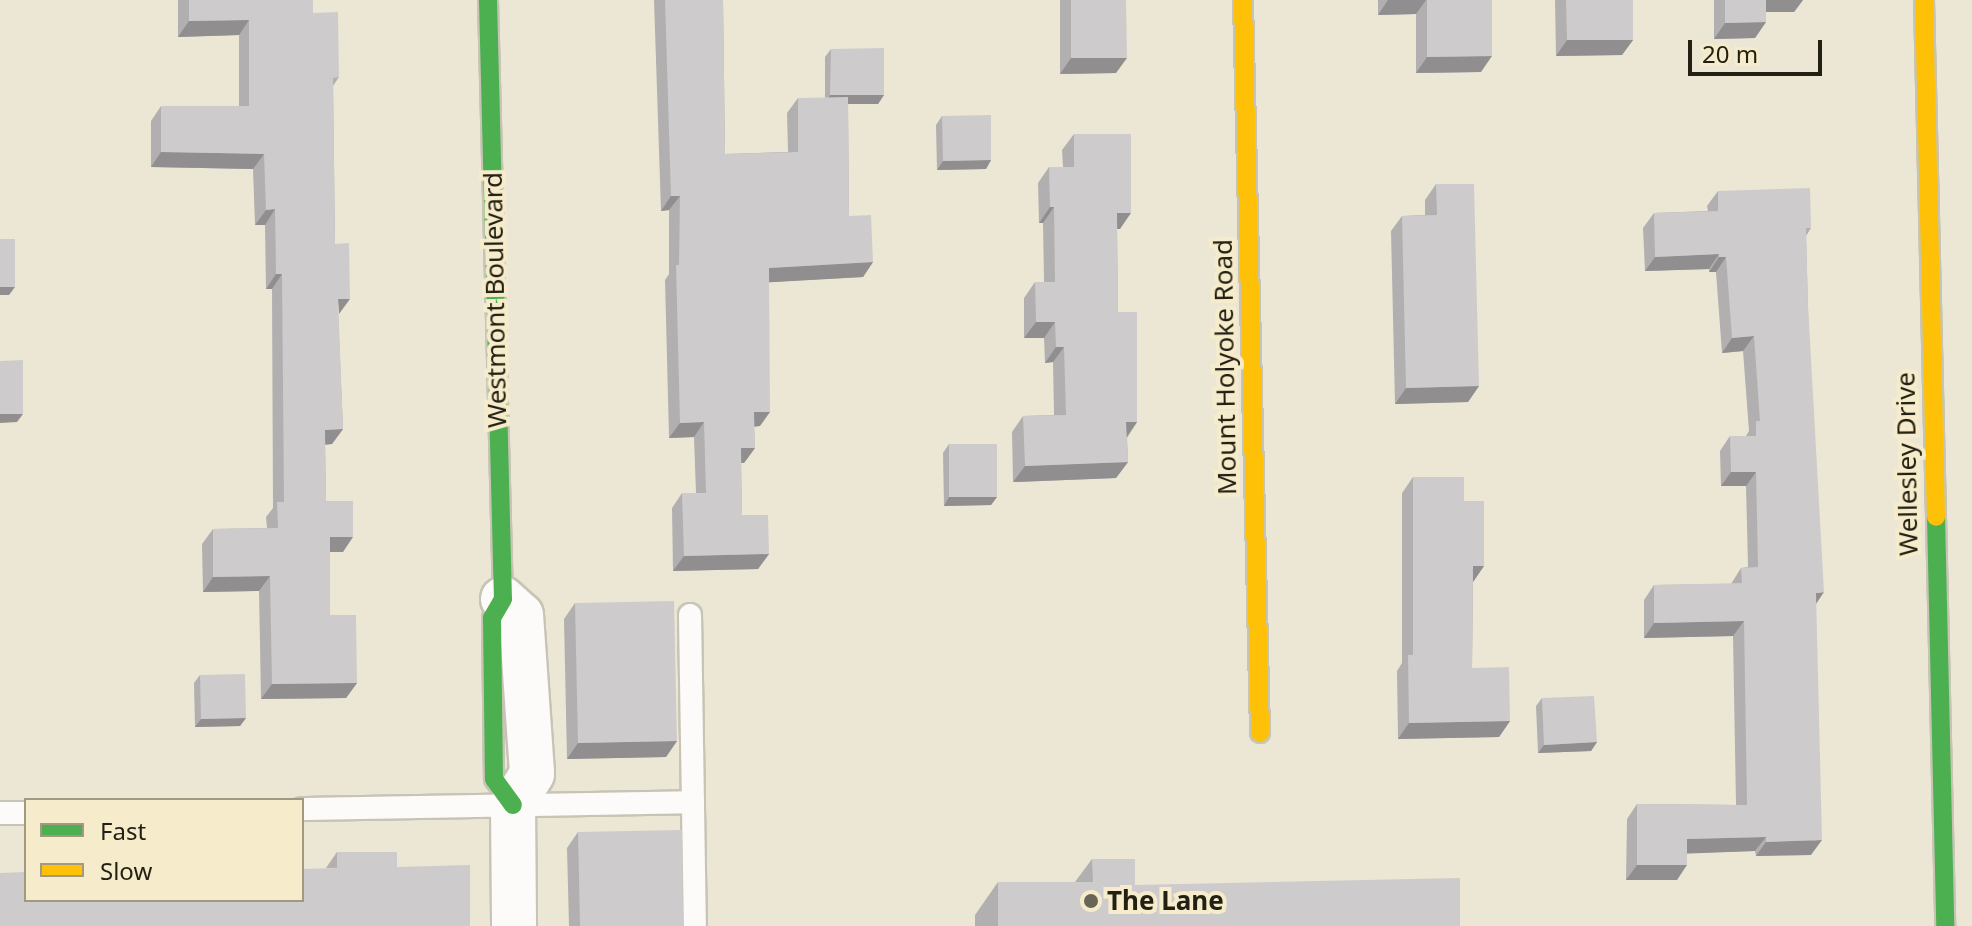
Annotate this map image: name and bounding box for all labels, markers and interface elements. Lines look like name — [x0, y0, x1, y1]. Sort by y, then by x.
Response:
scale bar — [1692, 24, 1826, 74]
text: 20 m — [1702, 37, 1758, 70]
street label: Westmont Boulevard — [477, 172, 513, 428]
street label: Mount Holyoke Road — [1207, 239, 1243, 495]
street label: Wellesley Drive — [1890, 372, 1924, 556]
legend — [24, 798, 304, 902]
text: Fast — [100, 814, 146, 847]
text: Slow — [100, 854, 152, 887]
place label: The Lane — [1107, 885, 1224, 917]
marker: The Lane — [1082, 892, 1100, 910]

